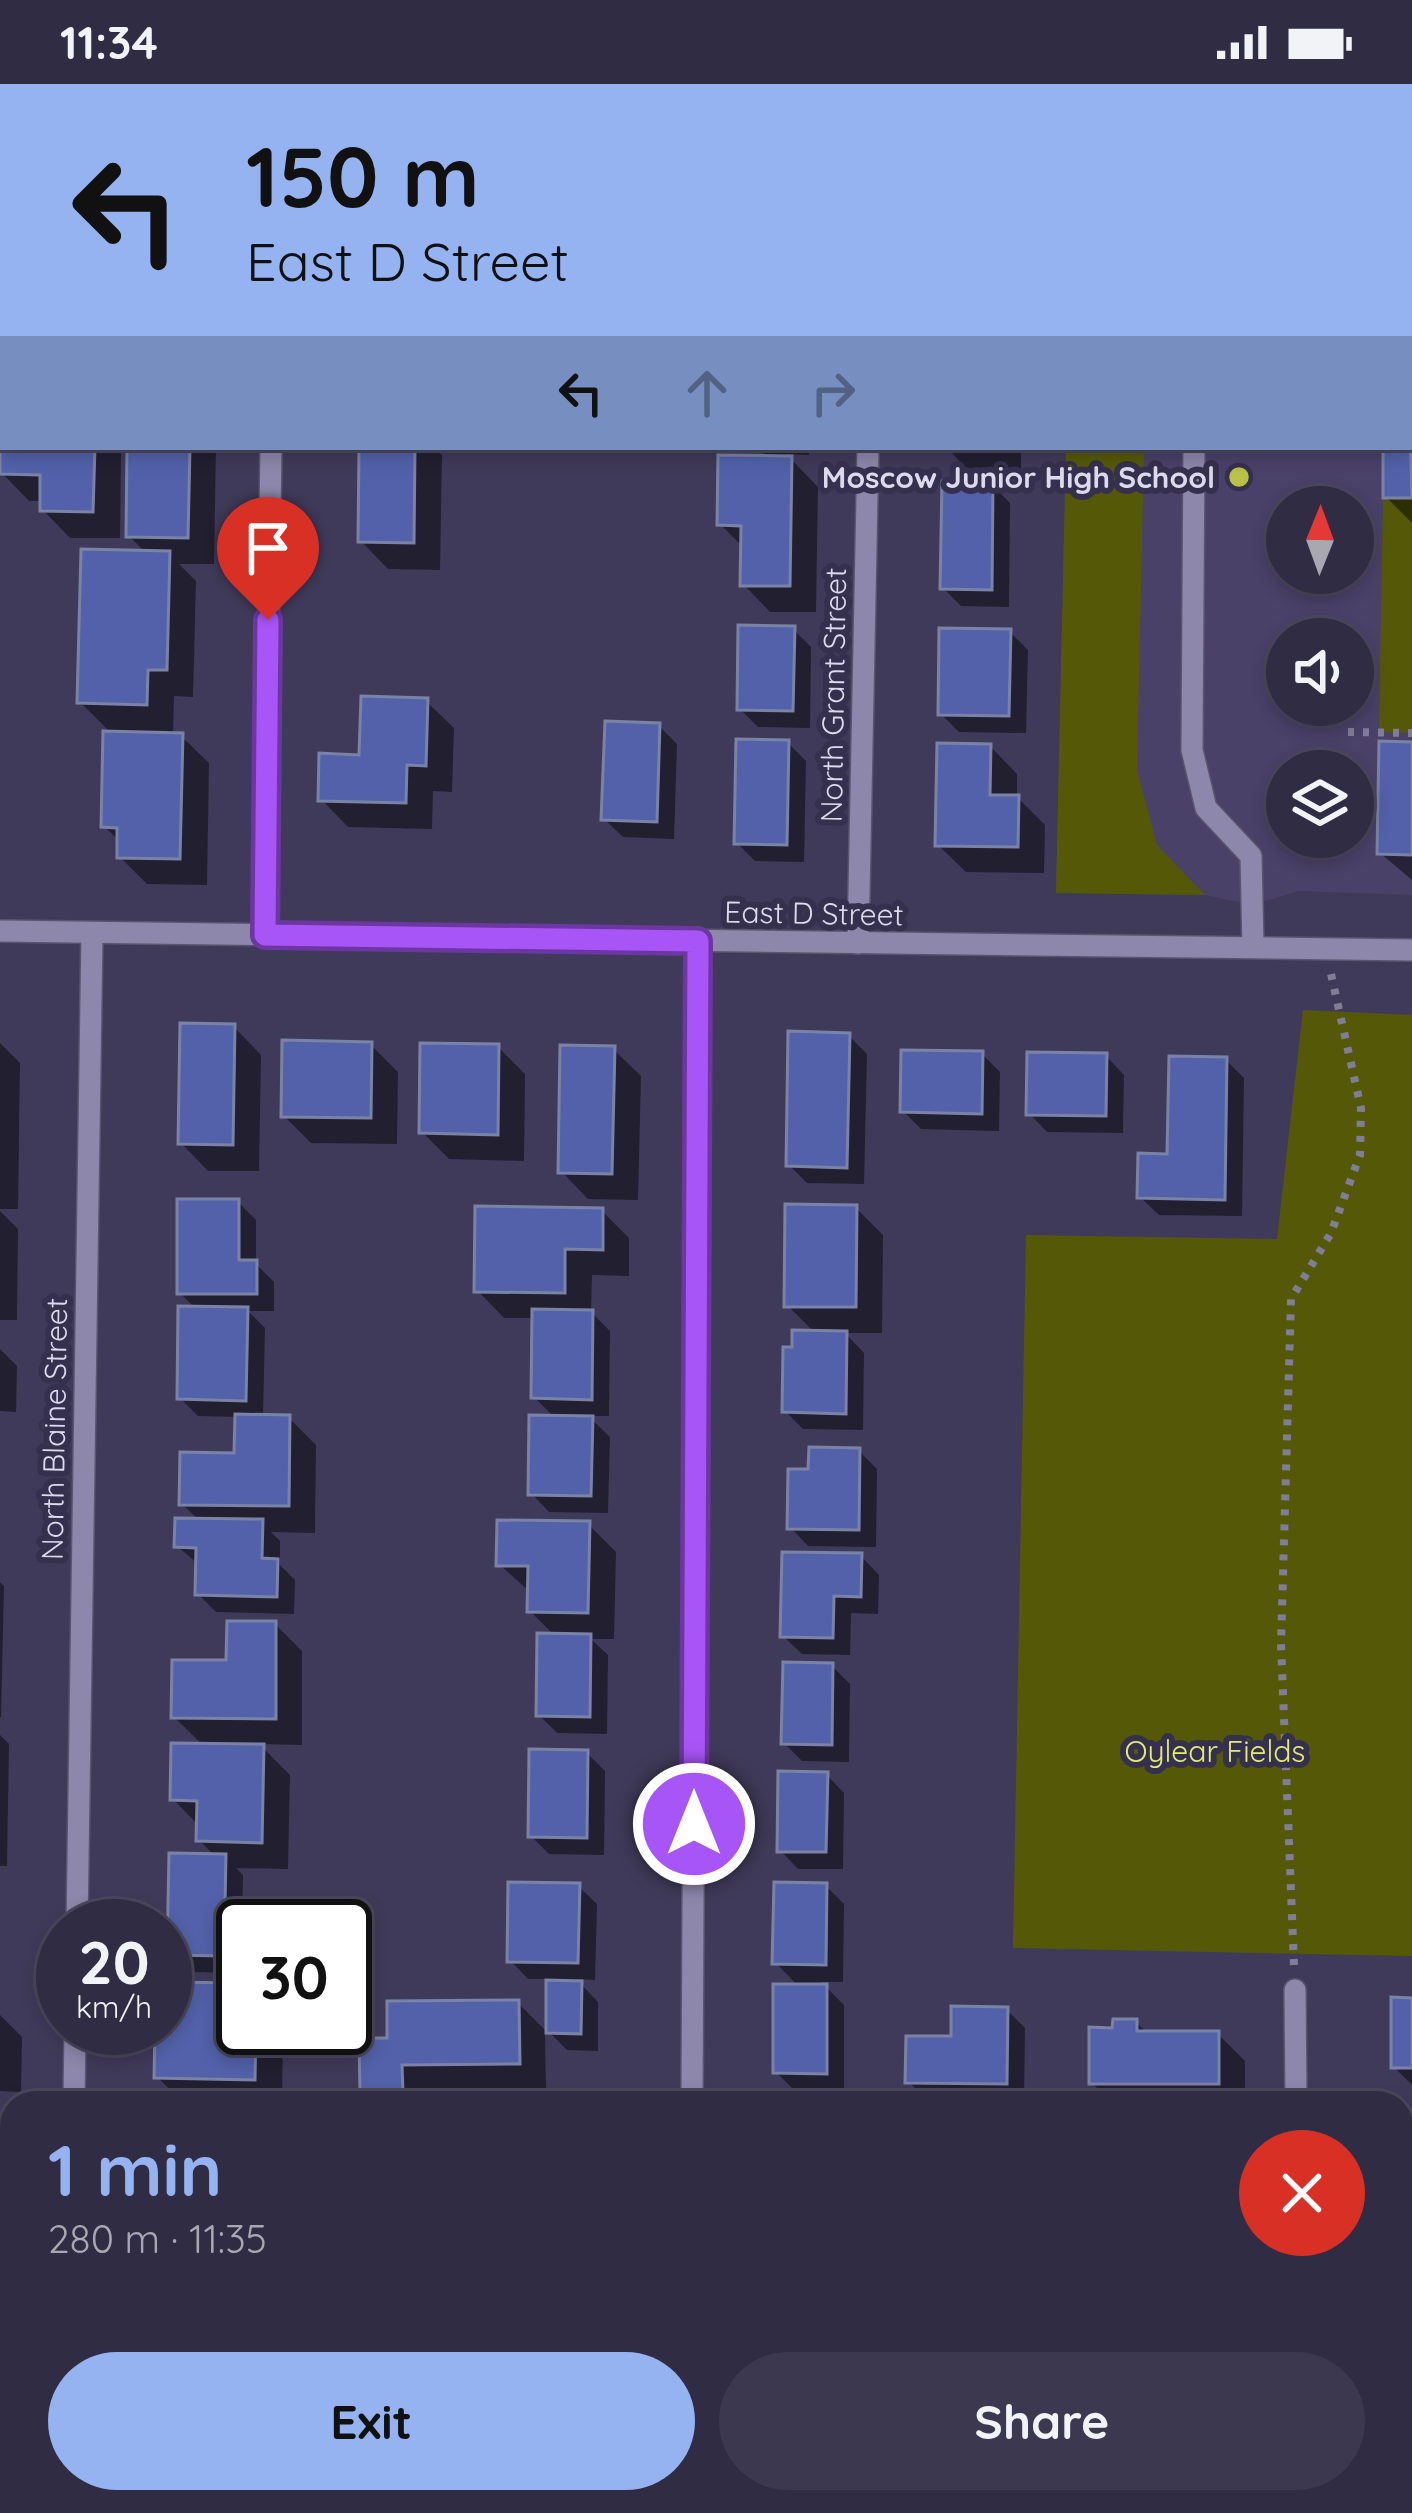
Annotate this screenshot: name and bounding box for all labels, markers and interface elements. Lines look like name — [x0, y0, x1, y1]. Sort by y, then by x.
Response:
text: 11:34 — [60, 14, 158, 70]
text: 150 m — [246, 123, 480, 228]
icon: left — [48, 132, 204, 288]
text: East D Street — [246, 227, 569, 295]
icon: left — [548, 360, 614, 426]
icon: ahead — [674, 360, 740, 426]
icon: right — [800, 360, 866, 426]
place label: Moscow Junior High School — [822, 458, 1215, 496]
marker: Moscow Junior High School — [1226, 464, 1252, 490]
north arrow — [1266, 486, 1374, 594]
map controls — [1266, 486, 1374, 858]
pin — [217, 497, 319, 620]
icon: arrive — [235, 515, 301, 581]
street label: North Grant Street — [812, 567, 854, 823]
button: sound — [1266, 618, 1374, 726]
button: layers — [1266, 750, 1374, 858]
street label: East D Street — [724, 892, 904, 934]
street label: North Blaine Street — [33, 1298, 75, 1560]
park label: Oylear Fields — [1125, 1732, 1305, 1770]
position arrow — [631, 1761, 757, 1887]
speed limit sign: 30 — [216, 1899, 372, 2055]
text: 20 — [79, 1924, 149, 1999]
text: km/h — [76, 1988, 152, 2026]
text: 1 min — [48, 2124, 222, 2214]
button: close — [1239, 2130, 1365, 2256]
text: 280 m · 11:35 — [48, 2214, 267, 2263]
button: Exit — [48, 2352, 695, 2490]
button: Share — [719, 2352, 1365, 2490]

